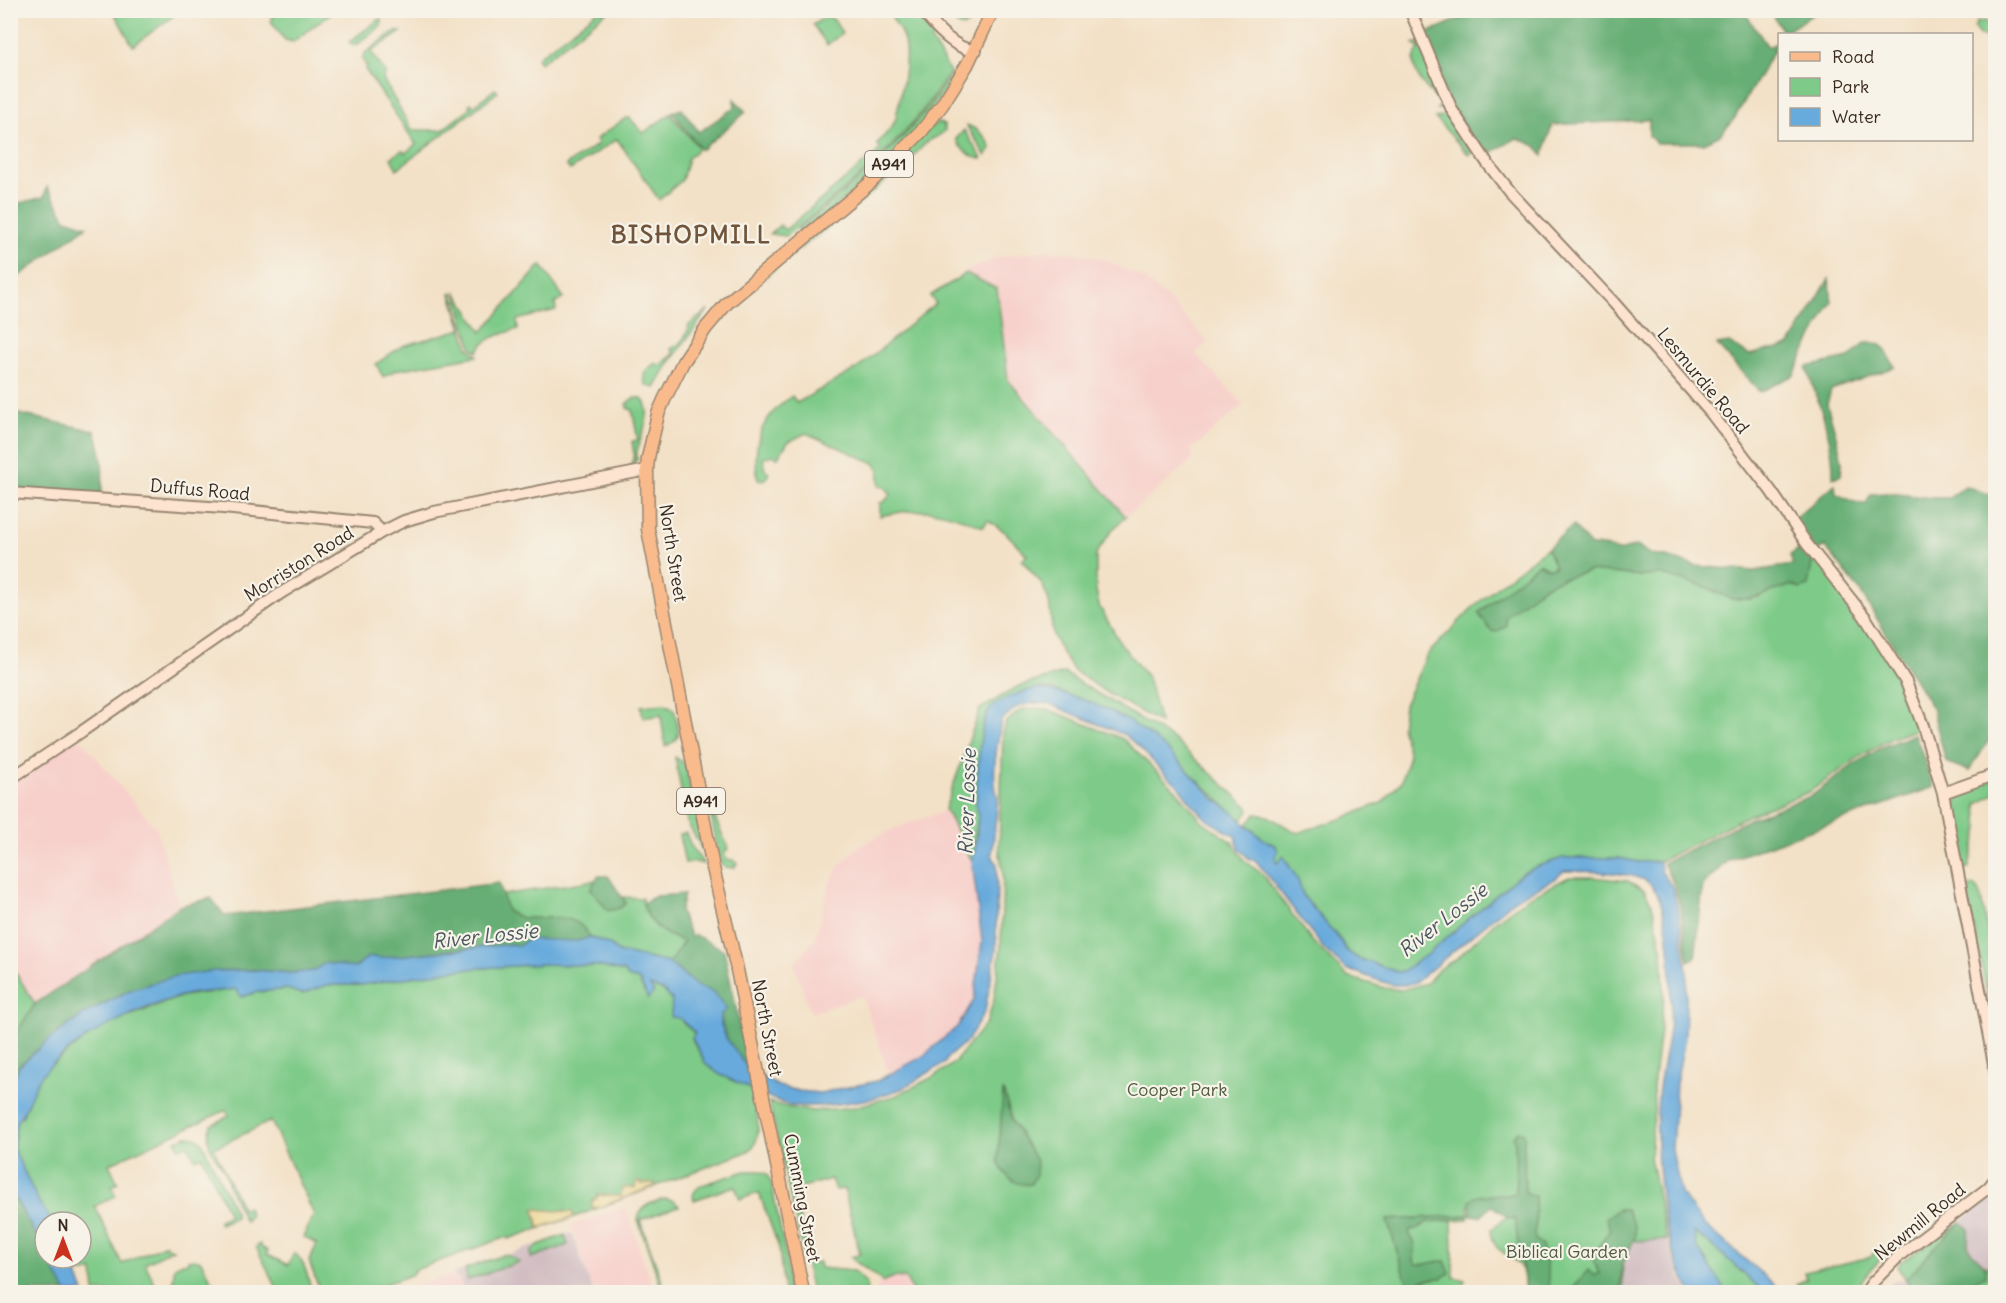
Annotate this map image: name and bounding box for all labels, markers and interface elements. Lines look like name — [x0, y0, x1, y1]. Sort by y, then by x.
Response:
legend — [1778, 33, 1973, 141]
text: Road — [1832, 45, 1875, 68]
text: Park — [1832, 75, 1869, 98]
text: Water — [1832, 105, 1882, 128]
road number: A941 — [865, 151, 913, 177]
district label: BISHOPMILL — [611, 219, 771, 249]
street label: Lesmurdie Road — [1652, 323, 1755, 439]
street label: Duffus Road — [149, 474, 251, 505]
street label: North Street — [654, 502, 693, 603]
street label: Morriston Road — [240, 521, 358, 606]
water label: River Lossie — [952, 747, 981, 855]
road number: A941 — [677, 788, 725, 814]
water label: River Lossie — [1393, 876, 1493, 962]
water label: River Lossie — [431, 917, 540, 953]
street label: North Street — [747, 977, 788, 1078]
park label: Cooper Park — [1127, 1078, 1227, 1101]
street label: Cumming Street — [779, 1132, 826, 1264]
street label: Newmill Road — [1869, 1178, 1970, 1265]
north arrow — [33, 1210, 93, 1270]
text: N — [57, 1215, 69, 1235]
park label: Biblical Garden — [1506, 1240, 1628, 1263]

